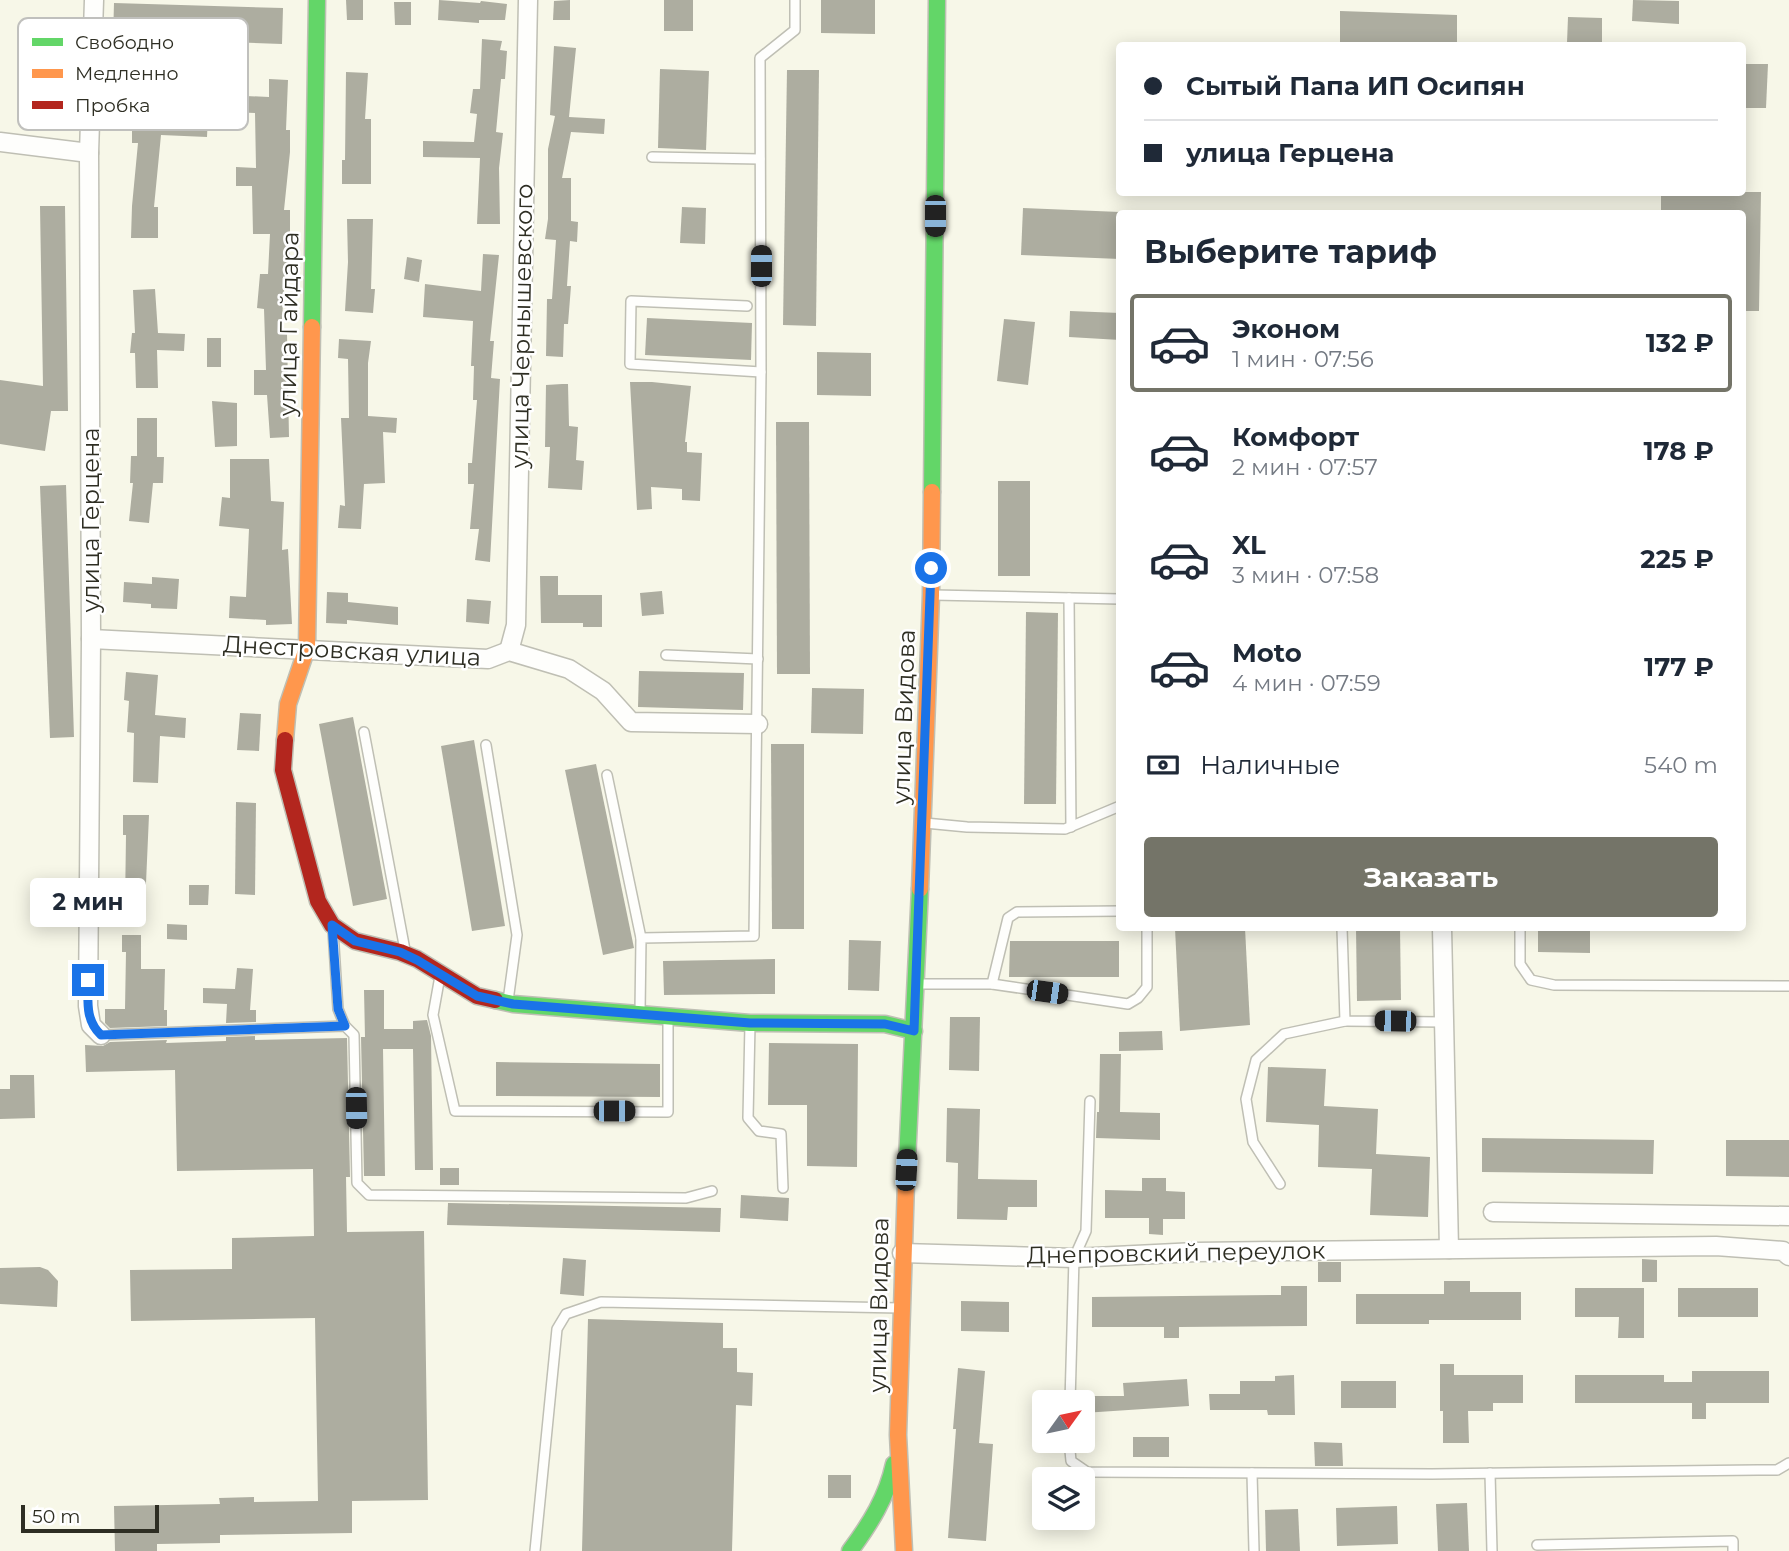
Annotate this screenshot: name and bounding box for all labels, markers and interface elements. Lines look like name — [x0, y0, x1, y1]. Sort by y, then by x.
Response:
legend — [18, 18, 248, 130]
text: Свободно — [75, 31, 174, 54]
text: Медленно — [75, 62, 179, 85]
text: Сытый Папа ИП Осипян — [1186, 70, 1525, 102]
text: Пробка — [75, 94, 150, 117]
text: улица Герцена — [1186, 137, 1394, 169]
street label: улица Чернышевского — [504, 183, 538, 470]
car — [925, 195, 946, 237]
street label: улица Гайдара — [272, 231, 305, 418]
text: Выберите тариф — [1144, 232, 1437, 271]
car — [751, 245, 772, 287]
icon: car — [1148, 312, 1211, 375]
text: Эконом — [1232, 313, 1340, 345]
text: 132 ₽ — [1646, 327, 1714, 359]
text: 1 мин · 07:56 — [1232, 345, 1374, 373]
icon: car — [1148, 420, 1211, 483]
text: Комфорт — [1232, 421, 1359, 453]
street label: улица Герцена — [76, 428, 105, 613]
text: 178 ₽ — [1643, 435, 1714, 467]
text: 2 мин · 07:57 — [1232, 453, 1378, 481]
icon: car — [1148, 528, 1211, 591]
text: XL — [1232, 529, 1266, 561]
text: 225 ₽ — [1640, 543, 1714, 575]
route start — [915, 552, 947, 584]
text: 3 мин · 07:58 — [1232, 561, 1379, 589]
street label: Днестровская улица — [222, 629, 482, 672]
street label: улица Видова — [886, 629, 921, 806]
icon: car — [1148, 636, 1211, 699]
text: Moto — [1232, 637, 1302, 669]
text: 177 ₽ — [1644, 651, 1714, 683]
text: 4 мин · 07:59 — [1232, 669, 1381, 697]
icon: cash — [1144, 746, 1182, 784]
text: Наличные — [1200, 749, 1340, 781]
text: 540 m — [1644, 751, 1718, 779]
button: Заказать — [1144, 837, 1718, 917]
callout: 2 мин — [30, 878, 146, 928]
text: 2 мин — [52, 888, 124, 916]
route end — [72, 964, 104, 996]
car — [1025, 979, 1070, 1005]
car — [1374, 1010, 1417, 1032]
car — [346, 1087, 367, 1129]
car — [594, 1101, 636, 1122]
car — [895, 1148, 918, 1192]
street label: улица Видова — [862, 1217, 895, 1394]
street label: Днепровский переулок — [1026, 1235, 1326, 1270]
north arrow — [1032, 1390, 1096, 1452]
map controls — [1032, 1390, 1095, 1530]
button: layers — [1032, 1467, 1095, 1530]
scale bar — [21, 1502, 159, 1534]
text: 50 m — [32, 1505, 80, 1528]

